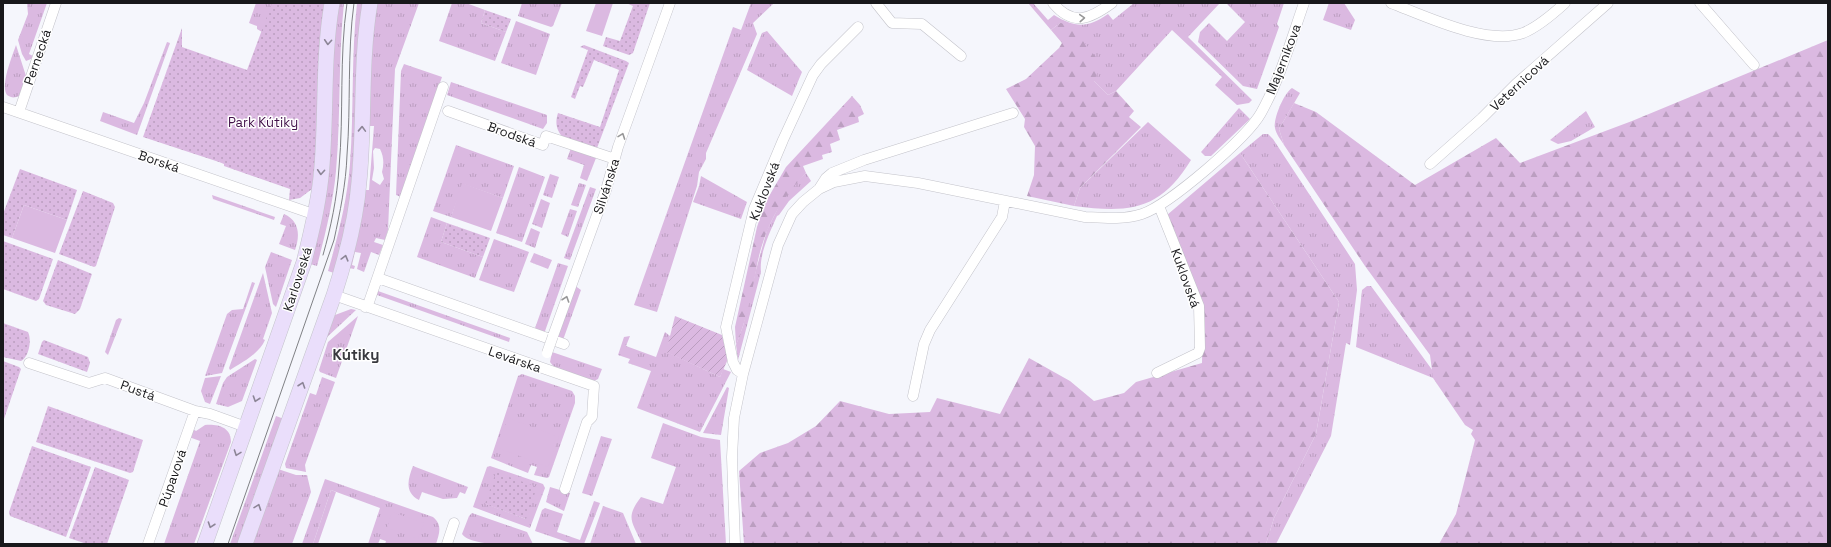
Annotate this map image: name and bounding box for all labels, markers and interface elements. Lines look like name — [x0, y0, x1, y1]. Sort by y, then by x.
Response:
one-way arrow — [1079, 13, 1085, 22]
street label: Majerníkova — [1262, 21, 1305, 97]
street label: Pernecká — [20, 27, 55, 87]
one-way arrow — [323, 39, 332, 45]
street label: Veternicová — [1486, 51, 1553, 115]
park label: Park Kútiky — [228, 114, 298, 131]
street label: Brodská — [485, 118, 539, 151]
one-way arrow — [358, 126, 366, 132]
one-way arrow — [617, 133, 626, 140]
street label: Borská — [136, 147, 182, 177]
street label: Silvánska — [589, 156, 624, 216]
street label: Kuklovská — [745, 159, 784, 223]
one-way arrow — [317, 169, 326, 175]
street label: Karloveská — [279, 244, 316, 314]
street label: Kuklovská — [1167, 246, 1204, 311]
one-way arrow — [341, 254, 349, 261]
one-way arrow — [561, 295, 570, 302]
street label: Levárska — [486, 343, 544, 377]
district label: Kútiky — [333, 345, 379, 364]
street label: Pustá — [118, 376, 158, 405]
one-way arrow — [297, 381, 306, 388]
one-way arrow — [252, 395, 261, 402]
street label: Púpavová — [155, 447, 190, 509]
one-way arrow — [233, 450, 241, 457]
one-way arrow — [254, 504, 262, 511]
one-way arrow — [208, 522, 216, 529]

